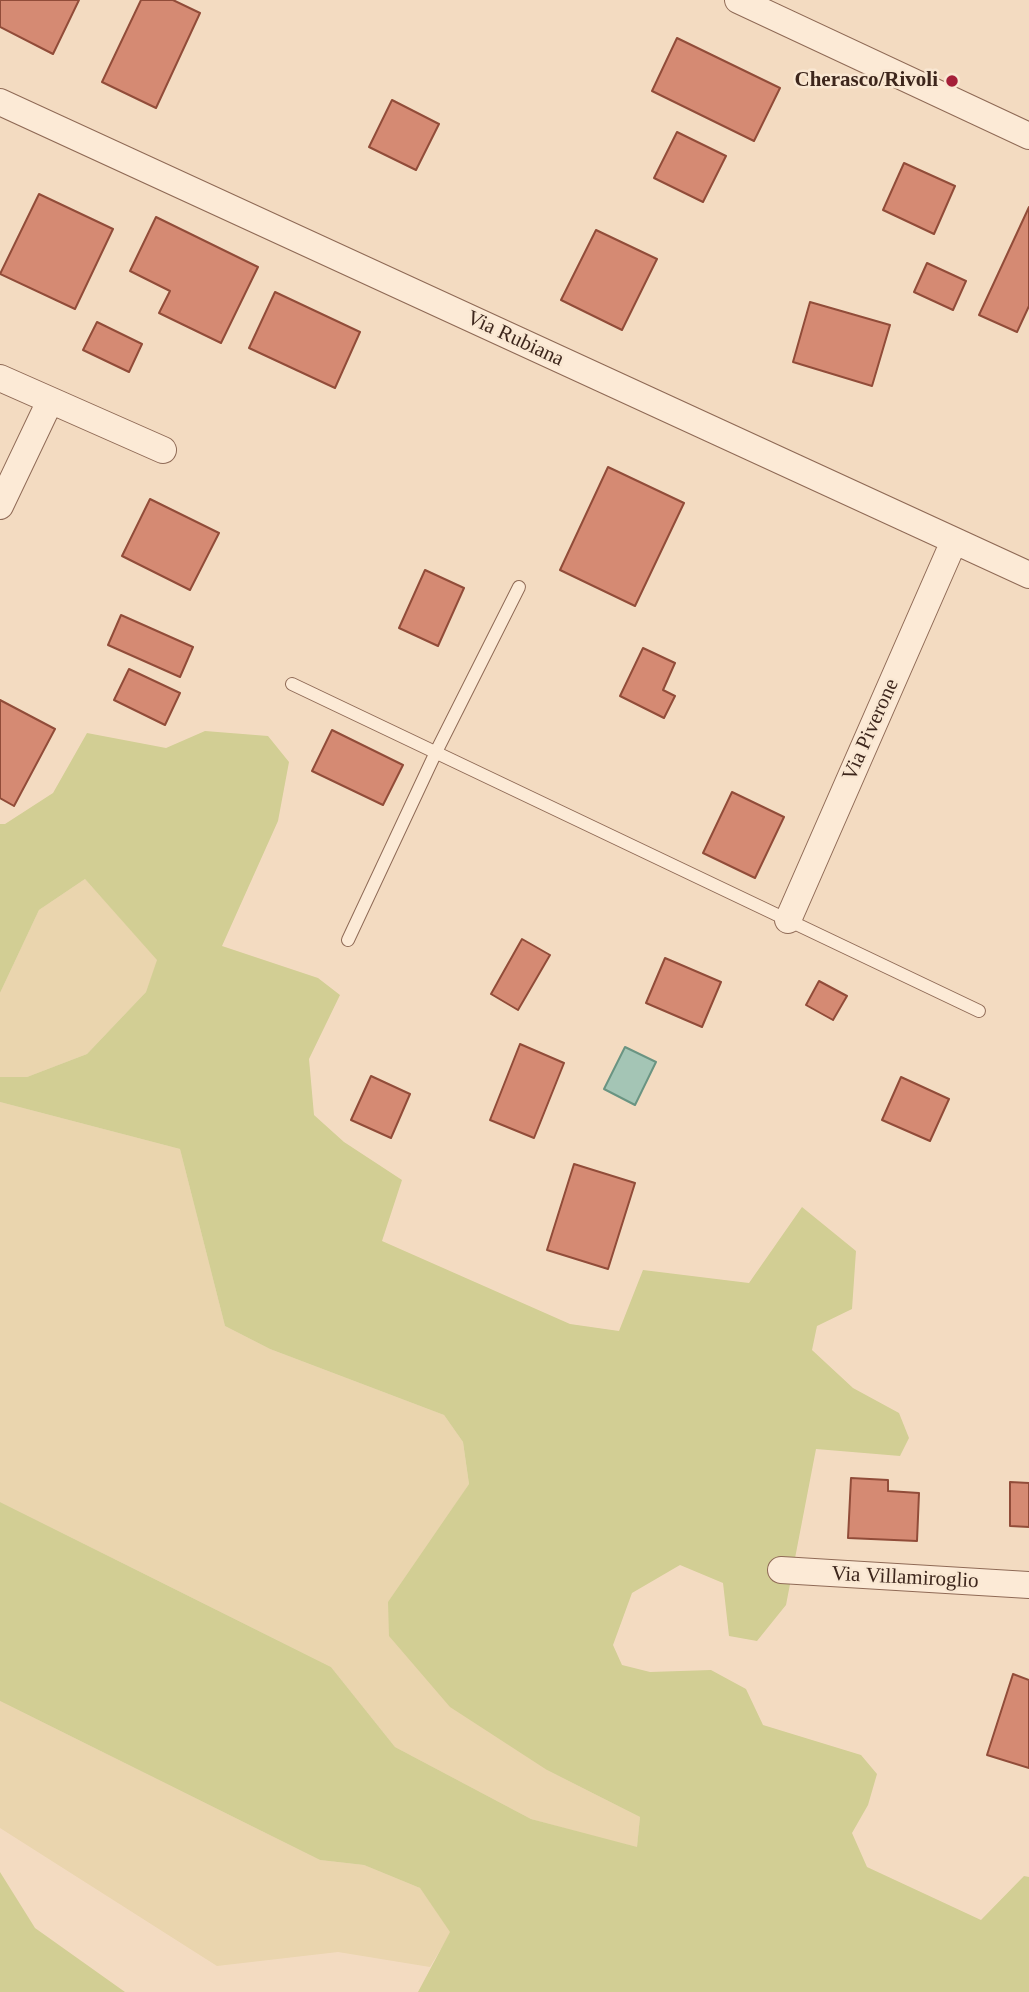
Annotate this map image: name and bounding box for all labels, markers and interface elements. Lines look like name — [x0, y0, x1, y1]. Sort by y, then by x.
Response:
place label: Cherasco/Rivoli — [795, 68, 938, 94]
marker: Cherasco/Rivoli — [944, 73, 960, 89]
street label: Via Rubiana — [462, 306, 568, 372]
street label: Via Piverone — [837, 675, 905, 785]
street label: Via Villamiroglio — [831, 1562, 979, 1594]

